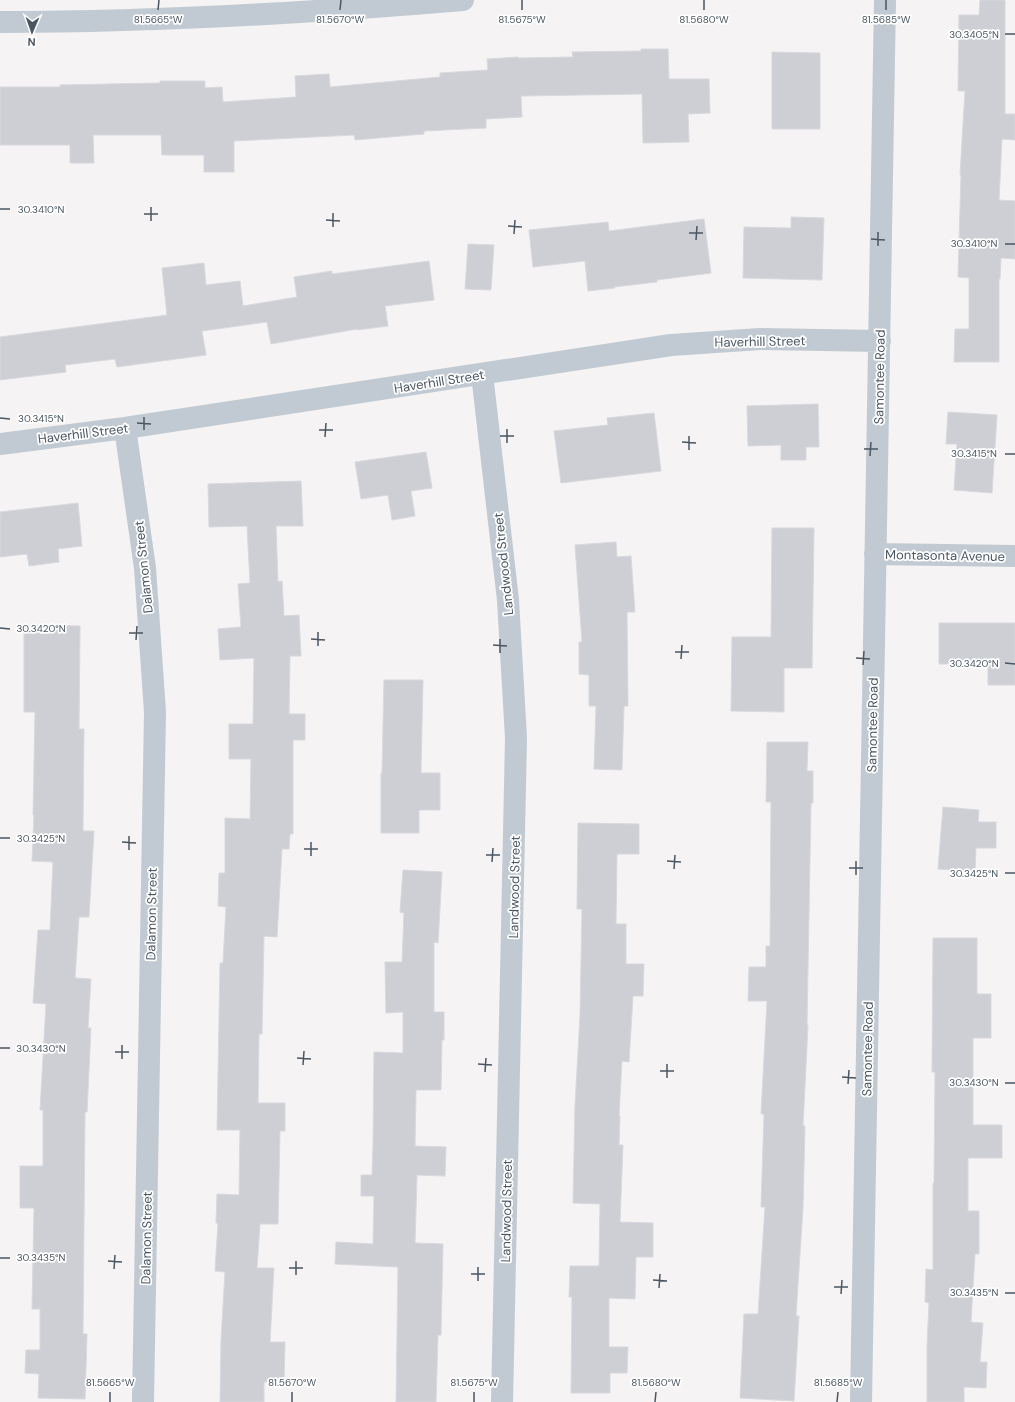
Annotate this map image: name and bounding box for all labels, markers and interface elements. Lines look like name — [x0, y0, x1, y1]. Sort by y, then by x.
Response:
north arrow — [12, 12, 52, 52]
text: 81.5665°W — [134, 13, 183, 26]
text: 81.5670°W — [316, 13, 364, 26]
text: 81.5675°W — [498, 13, 546, 26]
text: 81.5680°W — [679, 13, 729, 26]
text: 81.5685°W — [862, 13, 911, 26]
text: 30.3405°N — [949, 28, 999, 41]
text: N — [27, 35, 36, 49]
text: 30.3410°N — [18, 203, 64, 216]
text: 30.3410°N — [951, 237, 997, 250]
street label: Samontee Road — [870, 329, 889, 425]
street label: Haverhill Street — [714, 332, 806, 351]
street label: Haverhill Street — [393, 366, 485, 397]
text: 30.3415°N — [18, 412, 64, 425]
street label: Haverhill Street — [37, 420, 129, 447]
text: 30.3415°N — [951, 447, 997, 460]
street label: Landwood Street — [490, 512, 517, 616]
street label: Dalamon Street — [130, 520, 157, 614]
street label: Montasonta Avenue — [885, 546, 1005, 565]
text: 30.3420°N — [16, 622, 66, 635]
text: 30.3420°N — [949, 657, 999, 670]
street label: Samontee Road — [863, 677, 882, 773]
text: 30.3425°N — [17, 832, 65, 845]
street label: Landwood Street — [505, 835, 524, 939]
street label: Dalamon Street — [142, 867, 161, 961]
text: 30.3425°N — [950, 867, 998, 880]
street label: Samontee Road — [858, 1001, 877, 1097]
text: 30.3430°N — [16, 1042, 66, 1055]
text: 30.3430°N — [949, 1076, 999, 1089]
street label: Landwood Street — [497, 1159, 516, 1263]
street label: Dalamon Street — [137, 1191, 156, 1285]
text: 30.3435°N — [17, 1251, 65, 1264]
text: 30.3435°N — [950, 1286, 998, 1299]
text: 81.5665°W — [86, 1376, 135, 1389]
text: 81.5670°W — [268, 1376, 316, 1389]
text: 81.5675°W — [450, 1376, 498, 1389]
text: 81.5680°W — [631, 1376, 681, 1389]
text: 81.5685°W — [814, 1376, 863, 1389]

